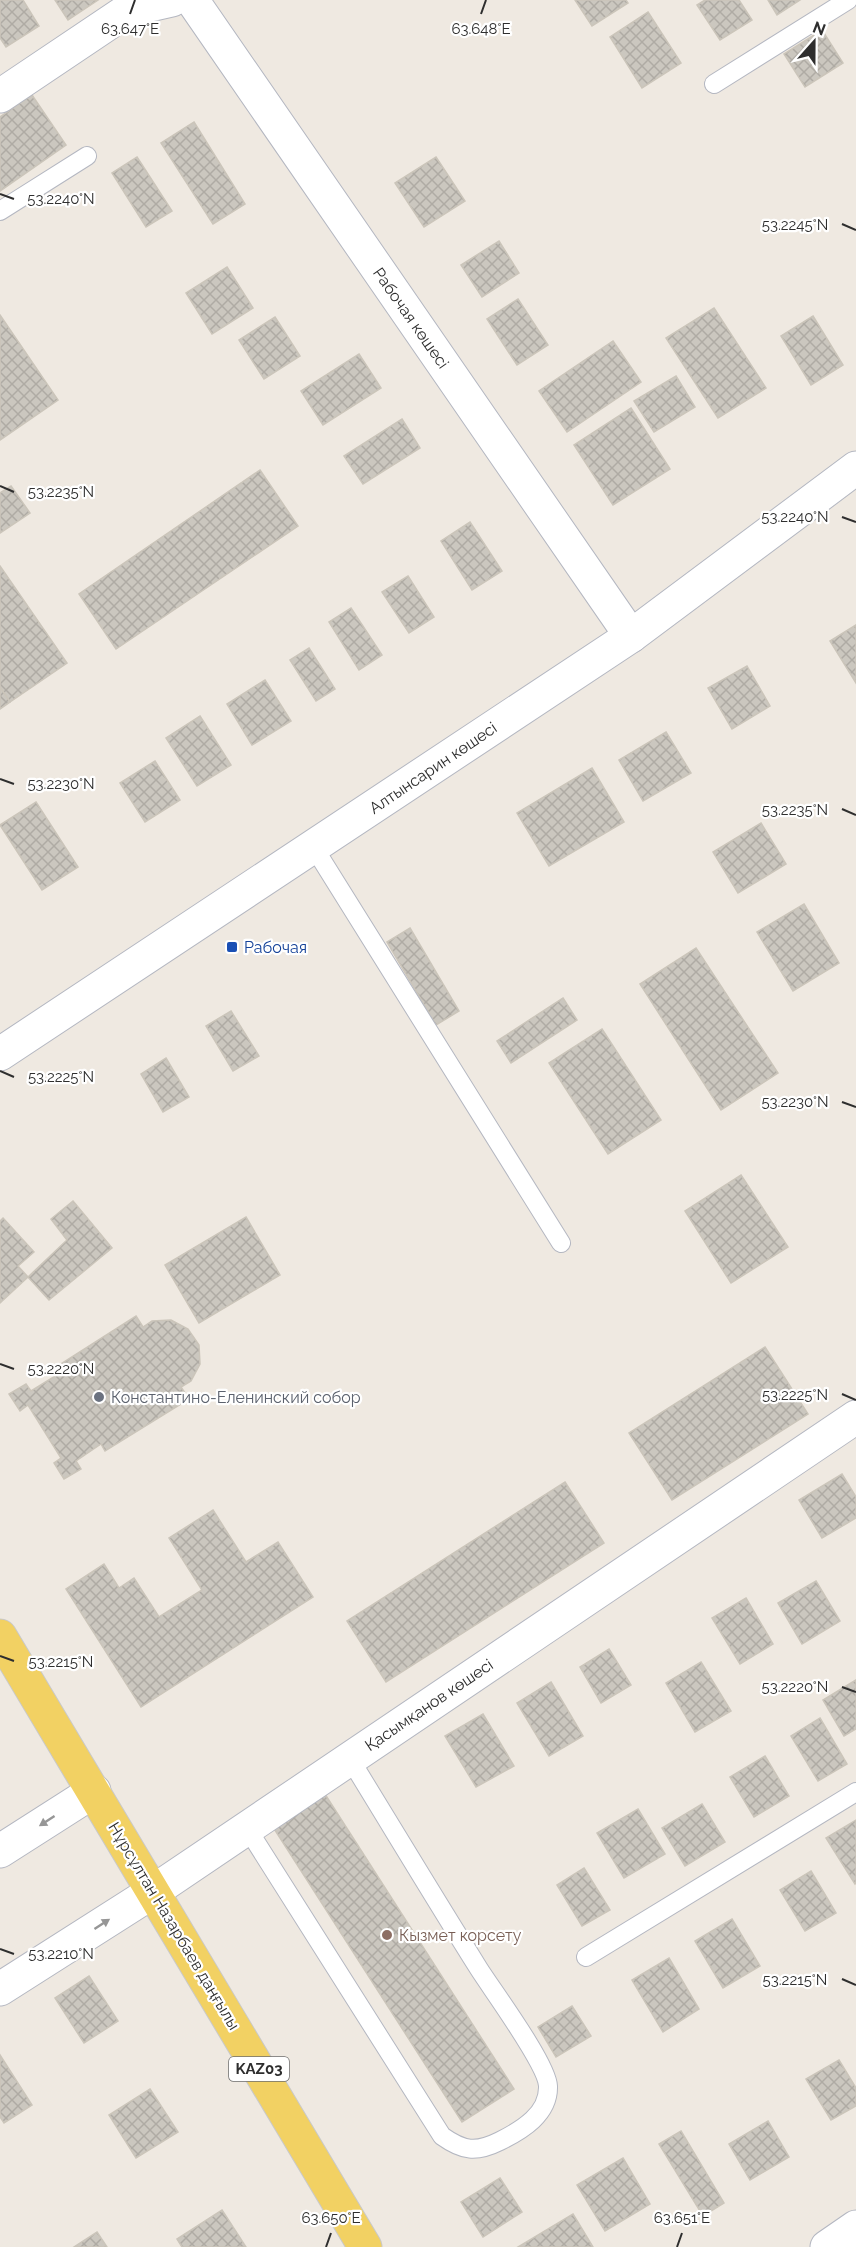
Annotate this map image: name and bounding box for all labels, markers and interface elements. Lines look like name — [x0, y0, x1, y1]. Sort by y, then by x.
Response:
north arrow — [784, 12, 844, 72]
text: N — [810, 17, 828, 40]
text: 63.647°E — [101, 20, 159, 38]
text: 63.648°E — [451, 20, 511, 38]
text: 53.2240°N — [27, 190, 95, 208]
text: 53.2245°N — [762, 216, 828, 234]
street label: Рабочая көшесі — [369, 264, 453, 372]
text: 53.2235°N — [28, 483, 94, 501]
text: 53.2240°N — [761, 508, 829, 526]
street label: Алтынсарин көшесі — [366, 718, 500, 818]
text: 53.2230°N — [27, 775, 95, 793]
text: 53.2235°N — [762, 801, 828, 819]
place label: Рабочая — [244, 938, 307, 957]
marker: Рабочая — [225, 940, 239, 954]
text: 53.2225°N — [28, 1068, 94, 1086]
text: 53.2230°N — [761, 1093, 829, 1111]
text: 53.2220°N — [28, 1360, 94, 1378]
text: 53.2225°N — [762, 1386, 828, 1404]
place label: Константино-Еленинский собор — [111, 1388, 361, 1407]
marker: Константино-Еленинский собор — [92, 1390, 106, 1404]
text: 53.2215°N — [29, 1653, 93, 1671]
street label: Қасымқанов көшесі — [361, 1655, 497, 1755]
text: 53.2220°N — [762, 1678, 828, 1696]
one-way arrow — [39, 1816, 55, 1827]
street label: Нұрсұлтан Назарбаев даңғылы — [104, 1819, 244, 2033]
one-way arrow — [94, 1918, 110, 1930]
place label: Кызмет корсету — [399, 1926, 522, 1945]
marker: Кызмет корсету — [380, 1928, 394, 1942]
text: 53.2210°N — [28, 1945, 94, 1963]
text: 53.2215°N — [763, 1971, 827, 1989]
road number: KАZ03 — [229, 2057, 289, 2081]
text: 63.650°E — [301, 2209, 361, 2227]
text: 63.651°E — [654, 2209, 710, 2227]

